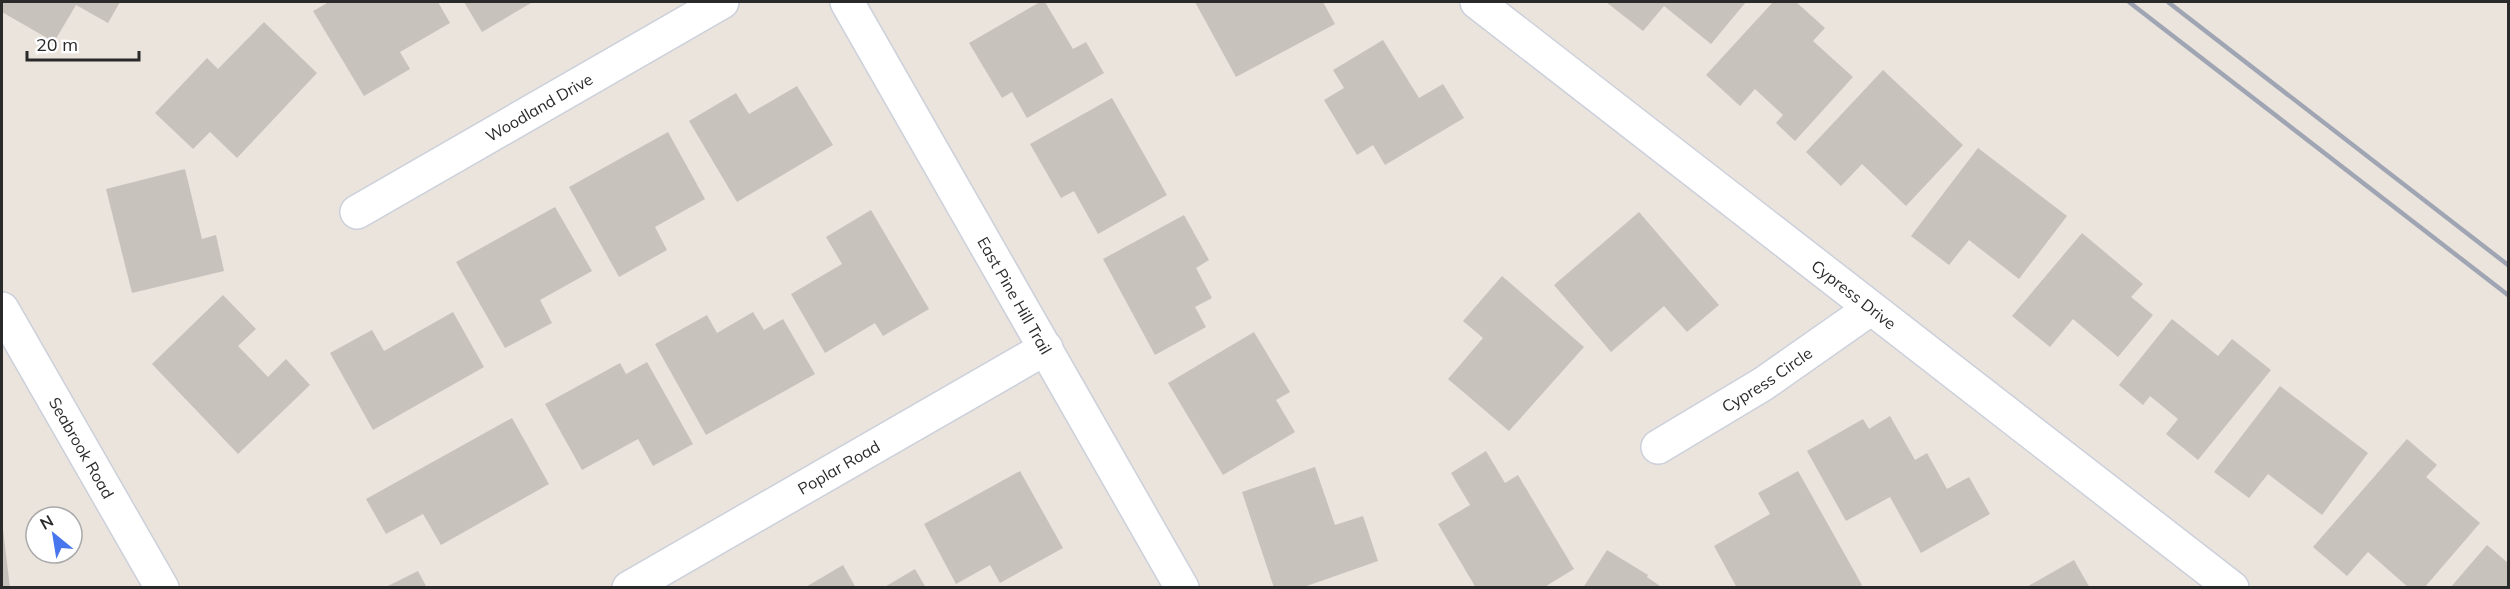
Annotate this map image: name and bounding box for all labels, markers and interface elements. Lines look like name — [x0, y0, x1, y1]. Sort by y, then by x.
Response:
scale bar — [27, 24, 140, 62]
text: 20 m — [36, 33, 78, 56]
street label: Woodland Drive — [482, 69, 596, 146]
street label: East Pine Hill Trail — [973, 233, 1056, 358]
street label: Cypress Drive — [1807, 255, 1900, 334]
street label: Cypress Circle — [1718, 343, 1816, 417]
street label: Seabrook Road — [45, 394, 119, 502]
street label: Poplar Road — [794, 436, 883, 499]
north arrow — [24, 505, 84, 565]
text: N — [36, 510, 57, 534]

